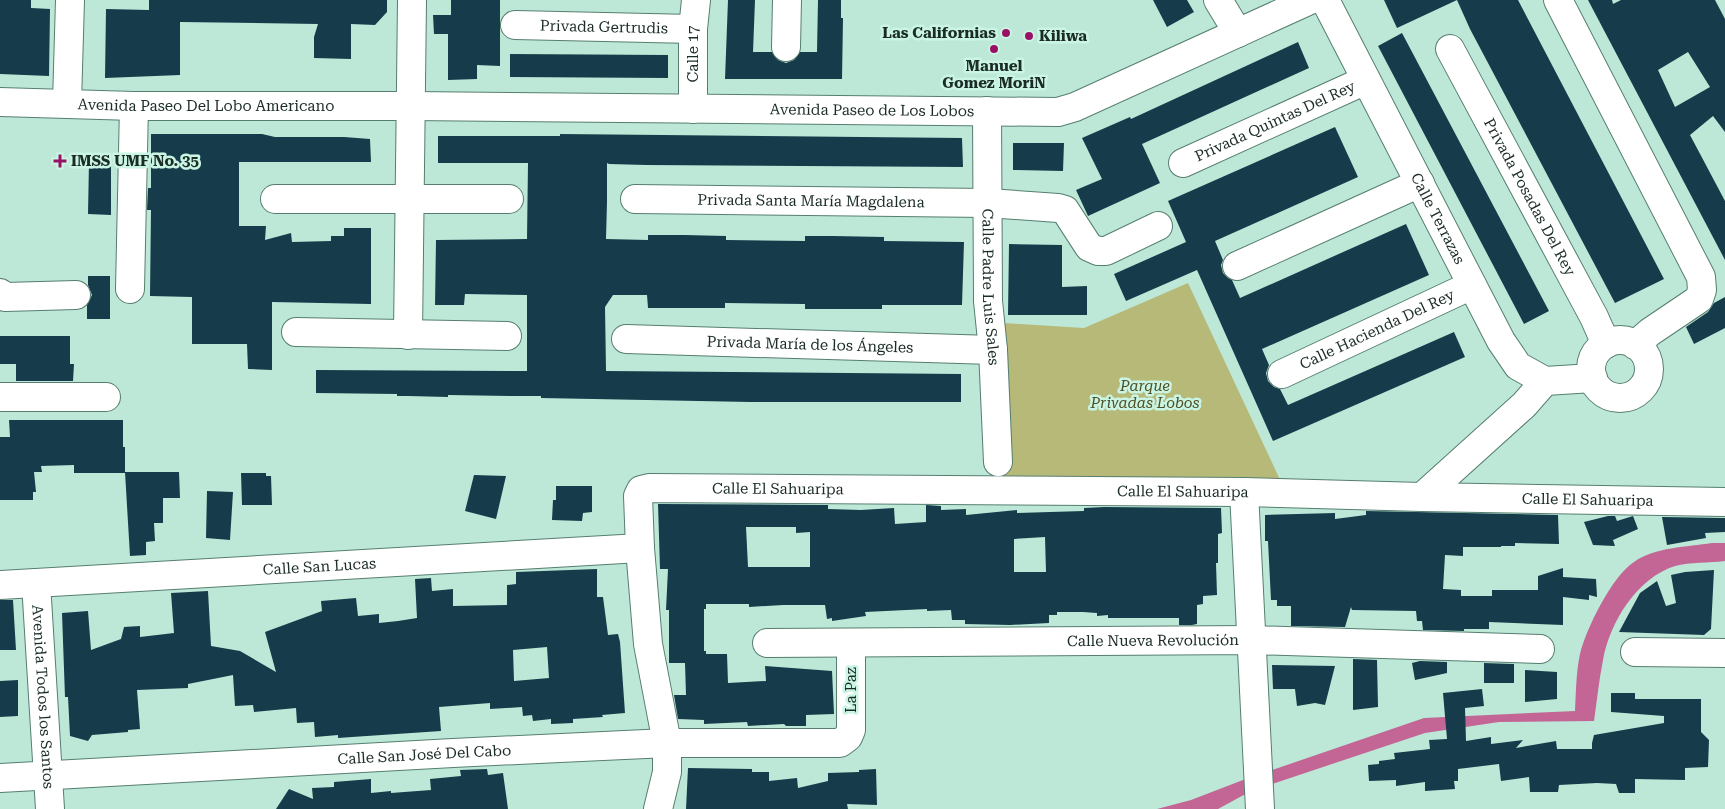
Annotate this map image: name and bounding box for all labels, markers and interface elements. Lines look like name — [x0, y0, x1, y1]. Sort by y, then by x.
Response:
street label: Privada Gertrudis — [540, 17, 668, 37]
place label: Las Californias — [882, 24, 996, 42]
street label: Calle 17 — [684, 25, 702, 83]
marker: Las Californias — [1000, 27, 1012, 39]
place label: Kiliwa — [1039, 27, 1087, 45]
marker: Kiliwa — [1023, 30, 1035, 42]
marker: Manuel Gomez MoriN — [988, 43, 1000, 55]
place label: Manuel Gomez MoriN — [942, 57, 1046, 92]
street label: Privada Quintas Del Rey — [1192, 77, 1358, 165]
street label: Avenida Paseo Del Lobo Americano — [77, 95, 334, 115]
street label: Avenida Paseo de Los Lobos — [770, 100, 974, 120]
street label: Privada Posadas Del Rey — [1480, 115, 1579, 279]
place label: IMSS UMF No. 35 — [71, 152, 199, 170]
marker: IMSS UMF No. 35 — [53, 154, 67, 168]
street label: Calle Terrazas — [1407, 170, 1469, 267]
street label: Privada Santa María Magdalena — [697, 191, 925, 211]
street label: Calle Padre Luis Sales — [979, 208, 1003, 366]
street label: Calle Hacienda Del Rey — [1297, 285, 1457, 373]
street label: Privada María de los Ángeles — [706, 332, 914, 357]
park label: Parque Privadas Lobos — [1089, 377, 1200, 412]
street label: Calle El Sahuaripa — [712, 479, 844, 498]
street label: Calle El Sahuaripa — [1117, 482, 1249, 501]
street label: Calle El Sahuaripa — [1522, 490, 1654, 510]
street label: Calle San Lucas — [262, 554, 377, 579]
street label: Avenida Todos los Santos — [28, 604, 58, 789]
street label: Calle Nueva Revolución — [1067, 631, 1239, 650]
street label: La Paz — [842, 667, 860, 713]
street label: Calle San José Del Cabo — [337, 741, 512, 768]

